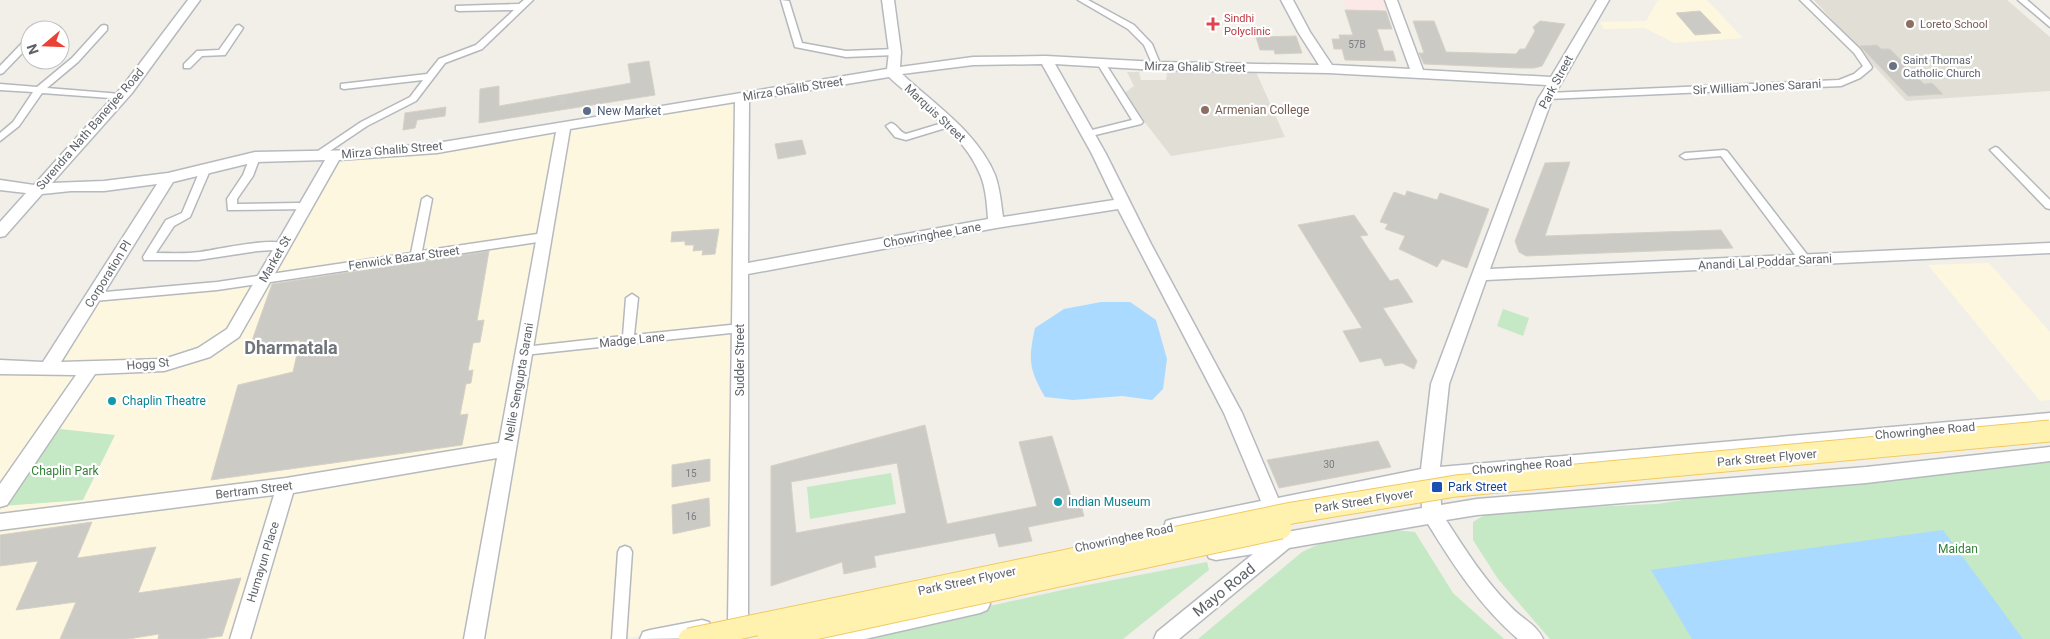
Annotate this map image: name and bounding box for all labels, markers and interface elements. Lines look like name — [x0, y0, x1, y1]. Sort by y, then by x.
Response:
place label: Sindhi Polyclinic — [1224, 12, 1271, 38]
marker: Sindhi Polyclinic — [1206, 17, 1220, 31]
marker: Loreto School — [1904, 18, 1916, 30]
place label: Loreto School — [1920, 18, 1988, 31]
north arrow — [20, 20, 70, 70]
house number: 57B — [1348, 39, 1366, 50]
text: N — [24, 42, 42, 57]
street label: Park Street — [1536, 53, 1576, 111]
place label: Saint Thomas' Catholic Church — [1903, 54, 1981, 80]
street label: Mirza Ghalib Street — [1144, 59, 1246, 75]
marker: Saint Thomas' Catholic Church — [1887, 60, 1899, 72]
street label: Surendra Nath Banerjee Road — [33, 65, 147, 193]
street label: Mirza Ghalib Street — [742, 74, 844, 104]
street label: Sir William Jones Sarani — [1692, 77, 1822, 97]
street label: Marquis Street — [902, 81, 968, 145]
place label: Armenian College — [1215, 103, 1309, 117]
place label: New Market — [597, 104, 661, 118]
marker: Armenian College — [1199, 104, 1211, 116]
marker: New Market — [581, 105, 593, 117]
street label: Mirza Ghalib Street — [341, 139, 443, 161]
street label: Chowringhee Lane — [882, 220, 982, 250]
street label: Market St — [256, 233, 294, 285]
street label: Corporation Pl — [82, 238, 134, 310]
street label: Fenwick Bazar Street — [348, 243, 460, 273]
street label: Anandi Lal Poddar Sarani — [1698, 251, 1832, 273]
street label: Nellie Sengupta Sarani — [502, 322, 536, 442]
street label: Sudder Street — [733, 324, 747, 396]
street label: Madge Lane — [599, 330, 665, 350]
district label: Dharmatala — [244, 337, 338, 358]
street label: Hogg St — [126, 355, 170, 373]
place label: Chaplin Theatre — [122, 394, 206, 408]
marker: Chaplin Theatre — [106, 395, 118, 407]
street label: Chowringhee Road — [1874, 420, 1976, 442]
street label: Park Street Flyover — [1717, 447, 1817, 469]
street label: Chowringhee Road — [1471, 455, 1573, 477]
house number: 30 — [1323, 459, 1335, 470]
park label: Chaplin Park — [31, 464, 100, 478]
house number: 15 — [685, 468, 697, 479]
street label: Bertram Street — [215, 478, 293, 502]
marker: Park Street — [1430, 480, 1444, 494]
place label: Park Street — [1448, 480, 1507, 494]
street label: Park Street Flyover — [1314, 486, 1414, 516]
place label: Indian Museum — [1068, 495, 1151, 509]
marker: Indian Museum — [1052, 496, 1064, 508]
house number: 16 — [685, 511, 697, 522]
street label: Humayun Place — [244, 520, 282, 604]
street label: Chowringhee Road — [1073, 521, 1175, 555]
park label: Maidan — [1938, 542, 1978, 556]
street label: Mayo Road — [1189, 559, 1259, 621]
street label: Park Street Flyover — [917, 564, 1017, 598]

